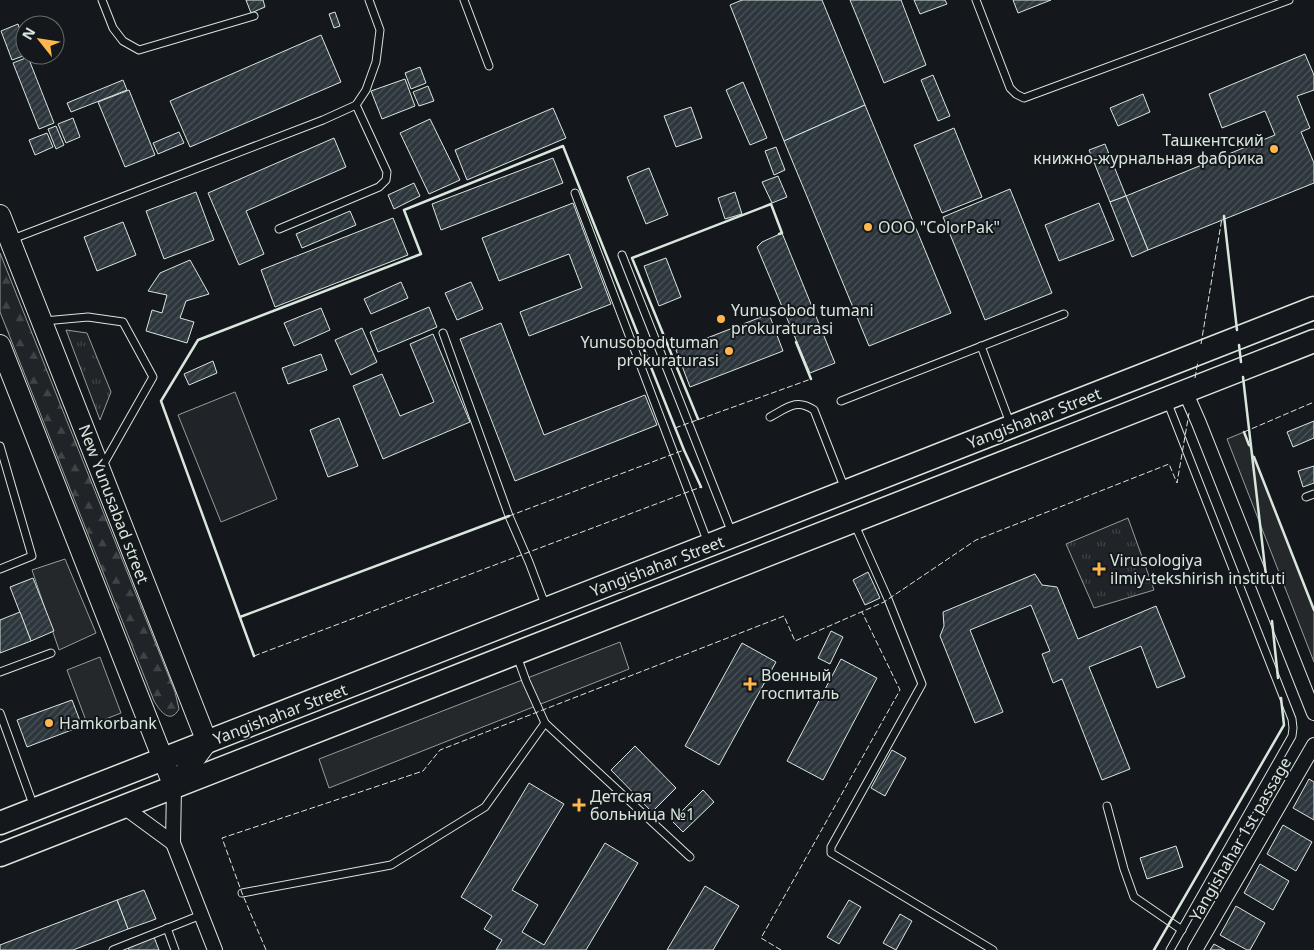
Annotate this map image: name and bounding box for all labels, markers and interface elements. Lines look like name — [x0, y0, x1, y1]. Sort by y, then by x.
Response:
north arrow — [15, 15, 65, 65]
text: N — [17, 24, 39, 43]
place label: Ташкентский книжно-журнальная фабрика — [1033, 129, 1264, 169]
marker: Ташкентский книжно-журнальная фабрика — [1268, 143, 1280, 155]
place label: OOO "ColorPak" — [878, 216, 1000, 238]
marker: OOO "ColorPak" — [862, 221, 874, 233]
place label: Yunusobod tumani prokuraturasi — [731, 299, 874, 339]
marker: Yunusobod tumani prokuraturasi — [715, 313, 727, 325]
place label: Yunusobod tuman prokuraturasi — [580, 331, 719, 371]
marker: Yunusobod tuman prokuraturasi — [723, 345, 735, 357]
street label: Yangishahar Street — [964, 382, 1104, 454]
street label: New Yunusabad street — [73, 421, 155, 587]
street label: Yangishahar Street — [587, 530, 727, 602]
place label: Virusologiya ilmiy-tekshirish instituti — [1110, 549, 1285, 589]
marker: Virusologiya ilmiy-tekshirish instituti — [1092, 562, 1106, 576]
place label: Военный госпиталь — [761, 664, 839, 704]
marker: Военный госпиталь — [743, 677, 757, 691]
street label: Yangishahar Street — [210, 678, 350, 750]
place label: Hamkorbank — [59, 712, 157, 734]
marker: Hamkorbank — [43, 717, 55, 729]
street label: Yangishahar 1st passage — [1184, 753, 1296, 925]
place label: Детская больница №1 — [590, 785, 695, 825]
marker: Детская больница №1 — [572, 798, 586, 812]

